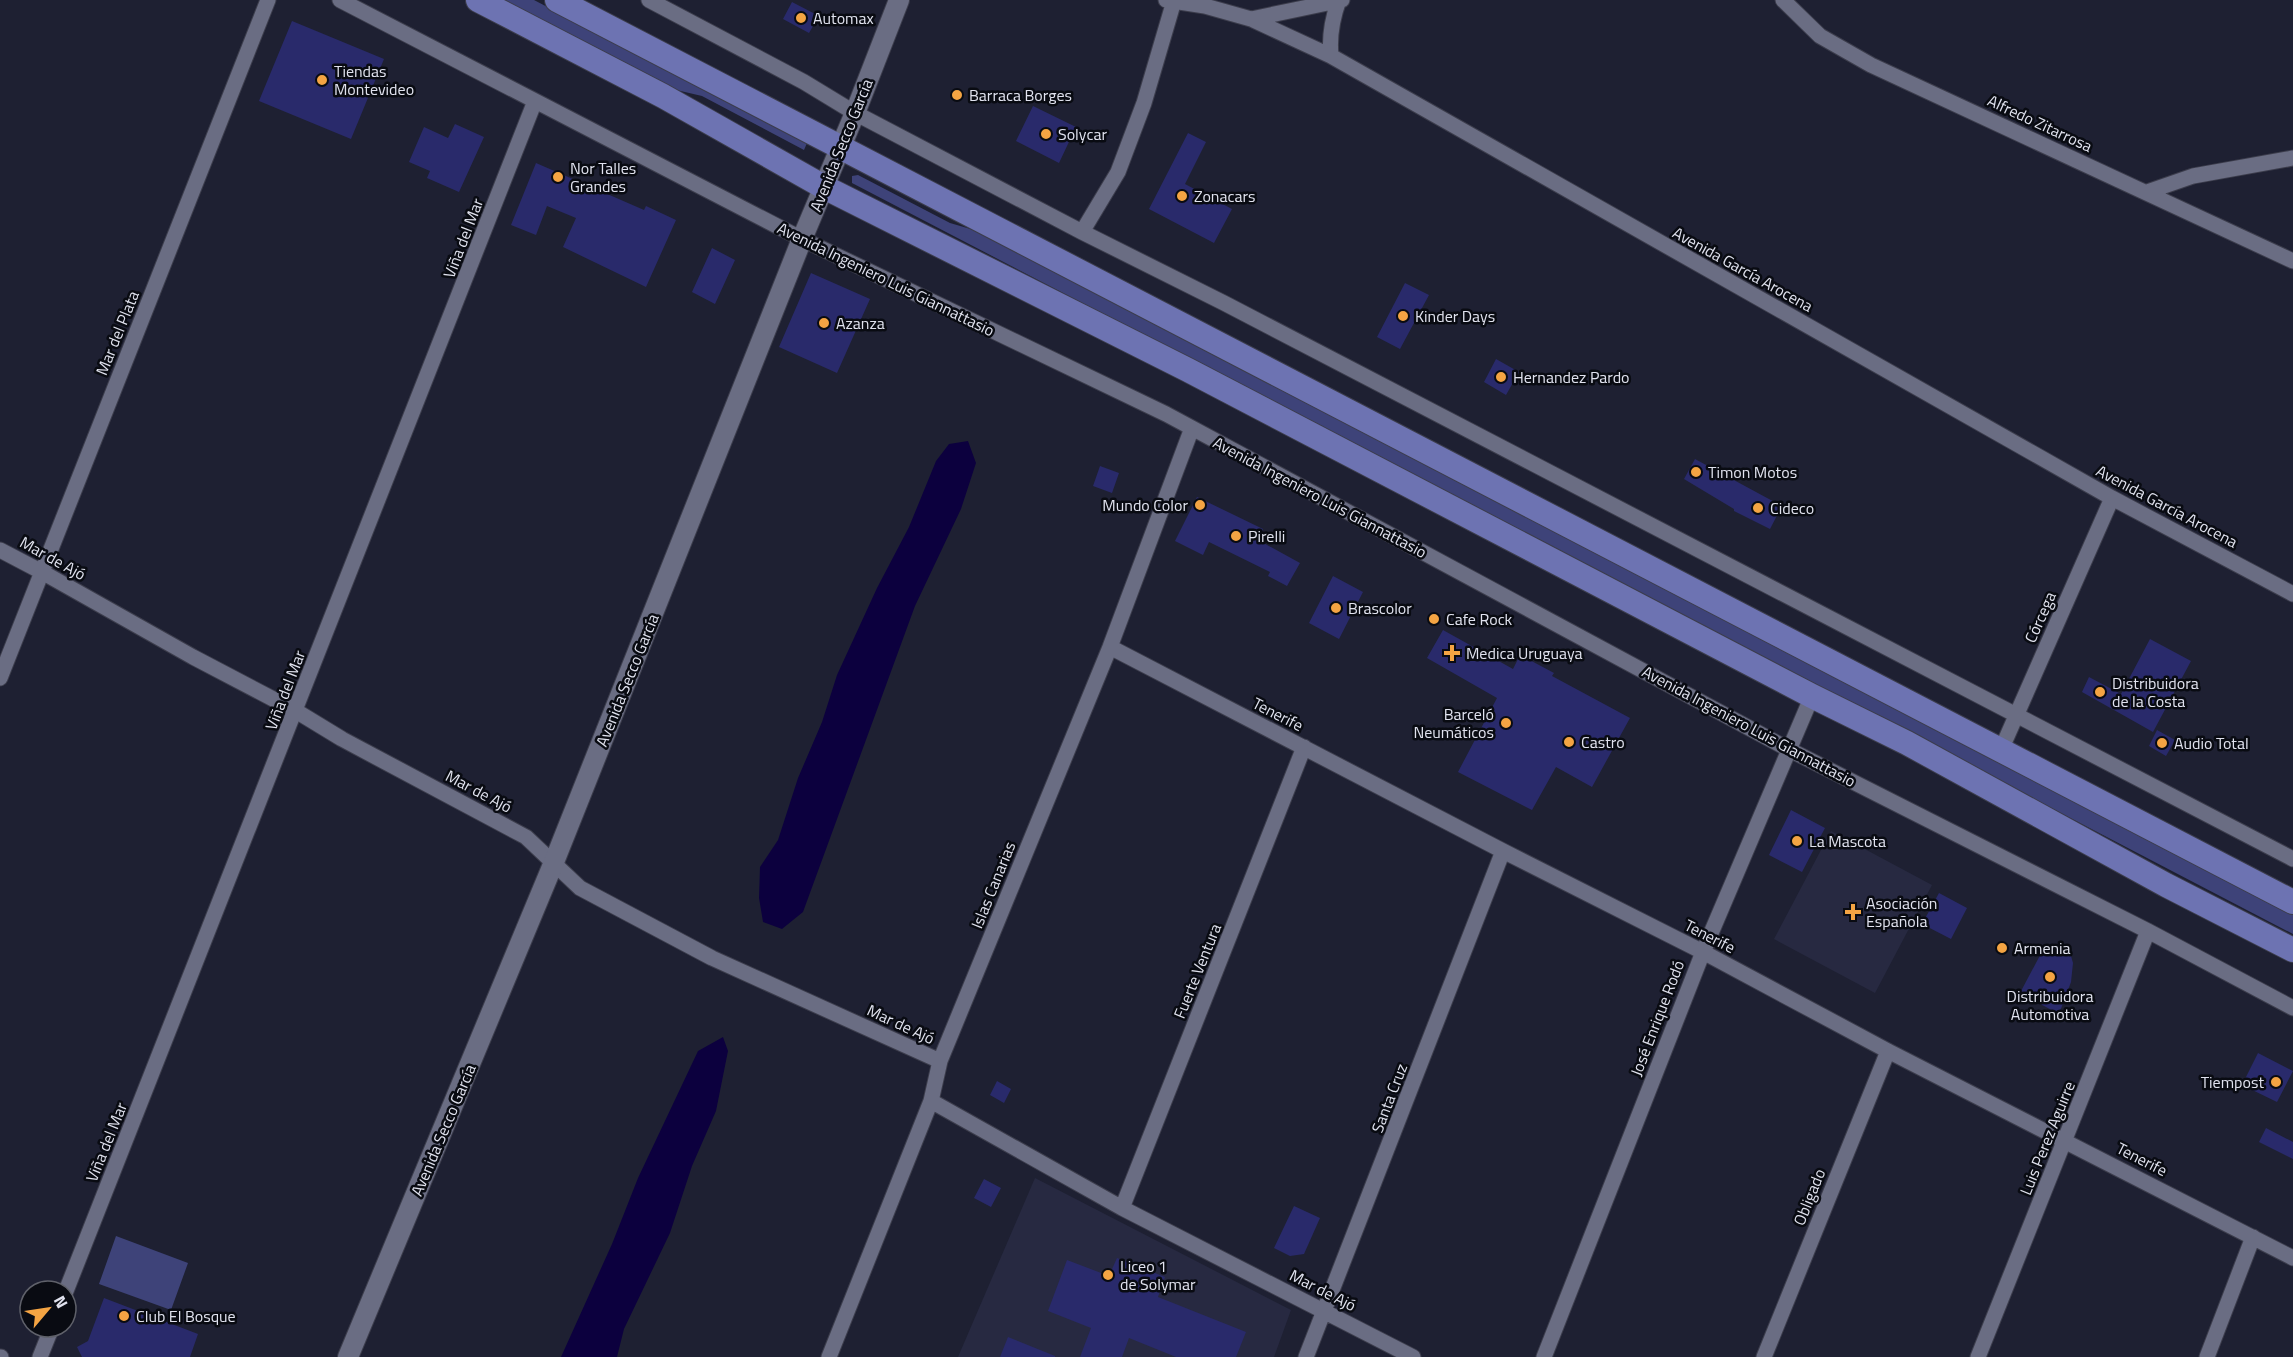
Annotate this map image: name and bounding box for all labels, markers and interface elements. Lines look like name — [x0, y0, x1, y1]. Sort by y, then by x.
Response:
place label: Automax — [813, 6, 874, 30]
marker: Automax — [794, 11, 808, 25]
place label: Tiendas Montevideo — [334, 59, 414, 101]
marker: Tiendas Montevideo — [315, 73, 329, 87]
street label: Avenida Secco García — [803, 75, 879, 215]
place label: Barraca Borges — [969, 83, 1072, 107]
marker: Barraca Borges — [950, 88, 964, 102]
street label: Alfredo Zitarrosa — [1984, 88, 2096, 158]
place label: Solycar — [1058, 122, 1107, 146]
marker: Solycar — [1039, 127, 1053, 141]
place label: Nor Talles Grandes — [570, 156, 636, 198]
marker: Nor Talles Grandes — [551, 170, 565, 184]
place label: Zonacars — [1194, 184, 1255, 208]
marker: Zonacars — [1175, 189, 1189, 203]
street label: Viña del Mar — [437, 194, 489, 281]
street label: Avenida Ingeniero Luis Giannattasio — [773, 216, 999, 342]
street label: Avenida García Arocena — [1668, 220, 1818, 318]
street label: Mar del Plata — [89, 287, 145, 379]
place label: Kinder Days — [1415, 304, 1495, 328]
marker: Kinder Days — [1396, 309, 1410, 323]
place label: Azanza — [836, 311, 885, 335]
marker: Azanza — [817, 316, 831, 330]
place label: Hernandez Pardo — [1513, 365, 1630, 389]
marker: Hernandez Pardo — [1494, 370, 1508, 384]
street label: Avenida Ingeniero Luis Giannattasio — [1209, 430, 1431, 564]
street label: Avenida García Arocena — [2092, 459, 2242, 553]
place label: Timon Motos — [1708, 460, 1797, 484]
marker: Timon Motos — [1689, 465, 1703, 479]
place label: Mundo Color — [1102, 493, 1188, 517]
place label: Cideco — [1770, 496, 1814, 520]
marker: Mundo Color — [1193, 498, 1207, 512]
marker: Cideco — [1751, 501, 1765, 515]
place label: Pirelli — [1248, 524, 1285, 548]
marker: Pirelli — [1229, 529, 1243, 543]
street label: Mar de Ajó — [16, 530, 90, 586]
street label: Córcega — [2018, 588, 2062, 646]
place label: Brascolor — [1348, 596, 1412, 620]
marker: Brascolor — [1329, 601, 1343, 615]
place label: Cafe Rock — [1446, 607, 1513, 631]
street label: Avenida Secco García — [589, 610, 665, 750]
marker: Cafe Rock — [1427, 612, 1441, 626]
place label: Medica Uruguaya — [1466, 641, 1583, 665]
marker: Medica Uruguaya — [1443, 644, 1461, 662]
street label: Viña del Mar — [259, 646, 311, 733]
street label: Avenida Ingeniero Luis Giannattasio — [1638, 659, 1860, 793]
place label: Distribuidora de la Costa — [2112, 671, 2199, 713]
marker: Distribuidora de la Costa — [2093, 685, 2107, 699]
street label: Tenerife — [1249, 691, 1307, 737]
place label: Barceló Neumáticos — [1413, 702, 1494, 744]
marker: Barceló Neumáticos — [1499, 716, 1513, 730]
place label: Castro — [1581, 730, 1625, 754]
place label: Audio Total — [2174, 731, 2249, 755]
marker: Castro — [1562, 735, 1576, 749]
marker: Audio Total — [2155, 736, 2169, 750]
street label: Mar de Ajó — [442, 763, 516, 819]
place label: La Mascota — [1809, 829, 1886, 853]
marker: La Mascota — [1790, 834, 1804, 848]
street label: Islas Canarias — [965, 838, 1021, 932]
place label: Asociación Española — [1866, 891, 1937, 933]
marker: Asociación Española — [1844, 903, 1862, 921]
street label: Tenerife — [1681, 913, 1739, 959]
street label: Fuerte Ventura — [1167, 920, 1227, 1022]
place label: Armenia — [2014, 936, 2071, 960]
marker: Armenia — [1995, 941, 2009, 955]
street label: José Enrique Rodó — [1624, 957, 1690, 1079]
marker: Distribuidora Automotiva — [2043, 970, 2057, 984]
place label: Distribuidora Automotiva — [2007, 984, 2093, 1026]
street label: Mar de Ajó — [863, 998, 939, 1050]
street label: Avenida Secco García — [404, 1060, 482, 1200]
street label: Santa Cruz — [1365, 1060, 1413, 1136]
place label: Tiempost — [2201, 1070, 2264, 1094]
marker: Tiempost — [2269, 1075, 2283, 1089]
street label: Luis Perez Aguirre — [2013, 1077, 2081, 1199]
street label: Viña del Mar — [79, 1098, 133, 1185]
street label: Tenerife — [2113, 1136, 2171, 1182]
street label: Obligado — [1787, 1165, 1831, 1229]
place label: Liceo 1 de Solymar — [1120, 1254, 1196, 1296]
street label: Mar de Ajó — [1285, 1263, 1361, 1317]
marker: Liceo 1 de Solymar — [1101, 1268, 1115, 1282]
north arrow — [18, 1279, 78, 1339]
text: N — [48, 1291, 74, 1312]
place label: Club El Bosque — [136, 1304, 236, 1328]
marker: Club El Bosque — [117, 1309, 131, 1323]

